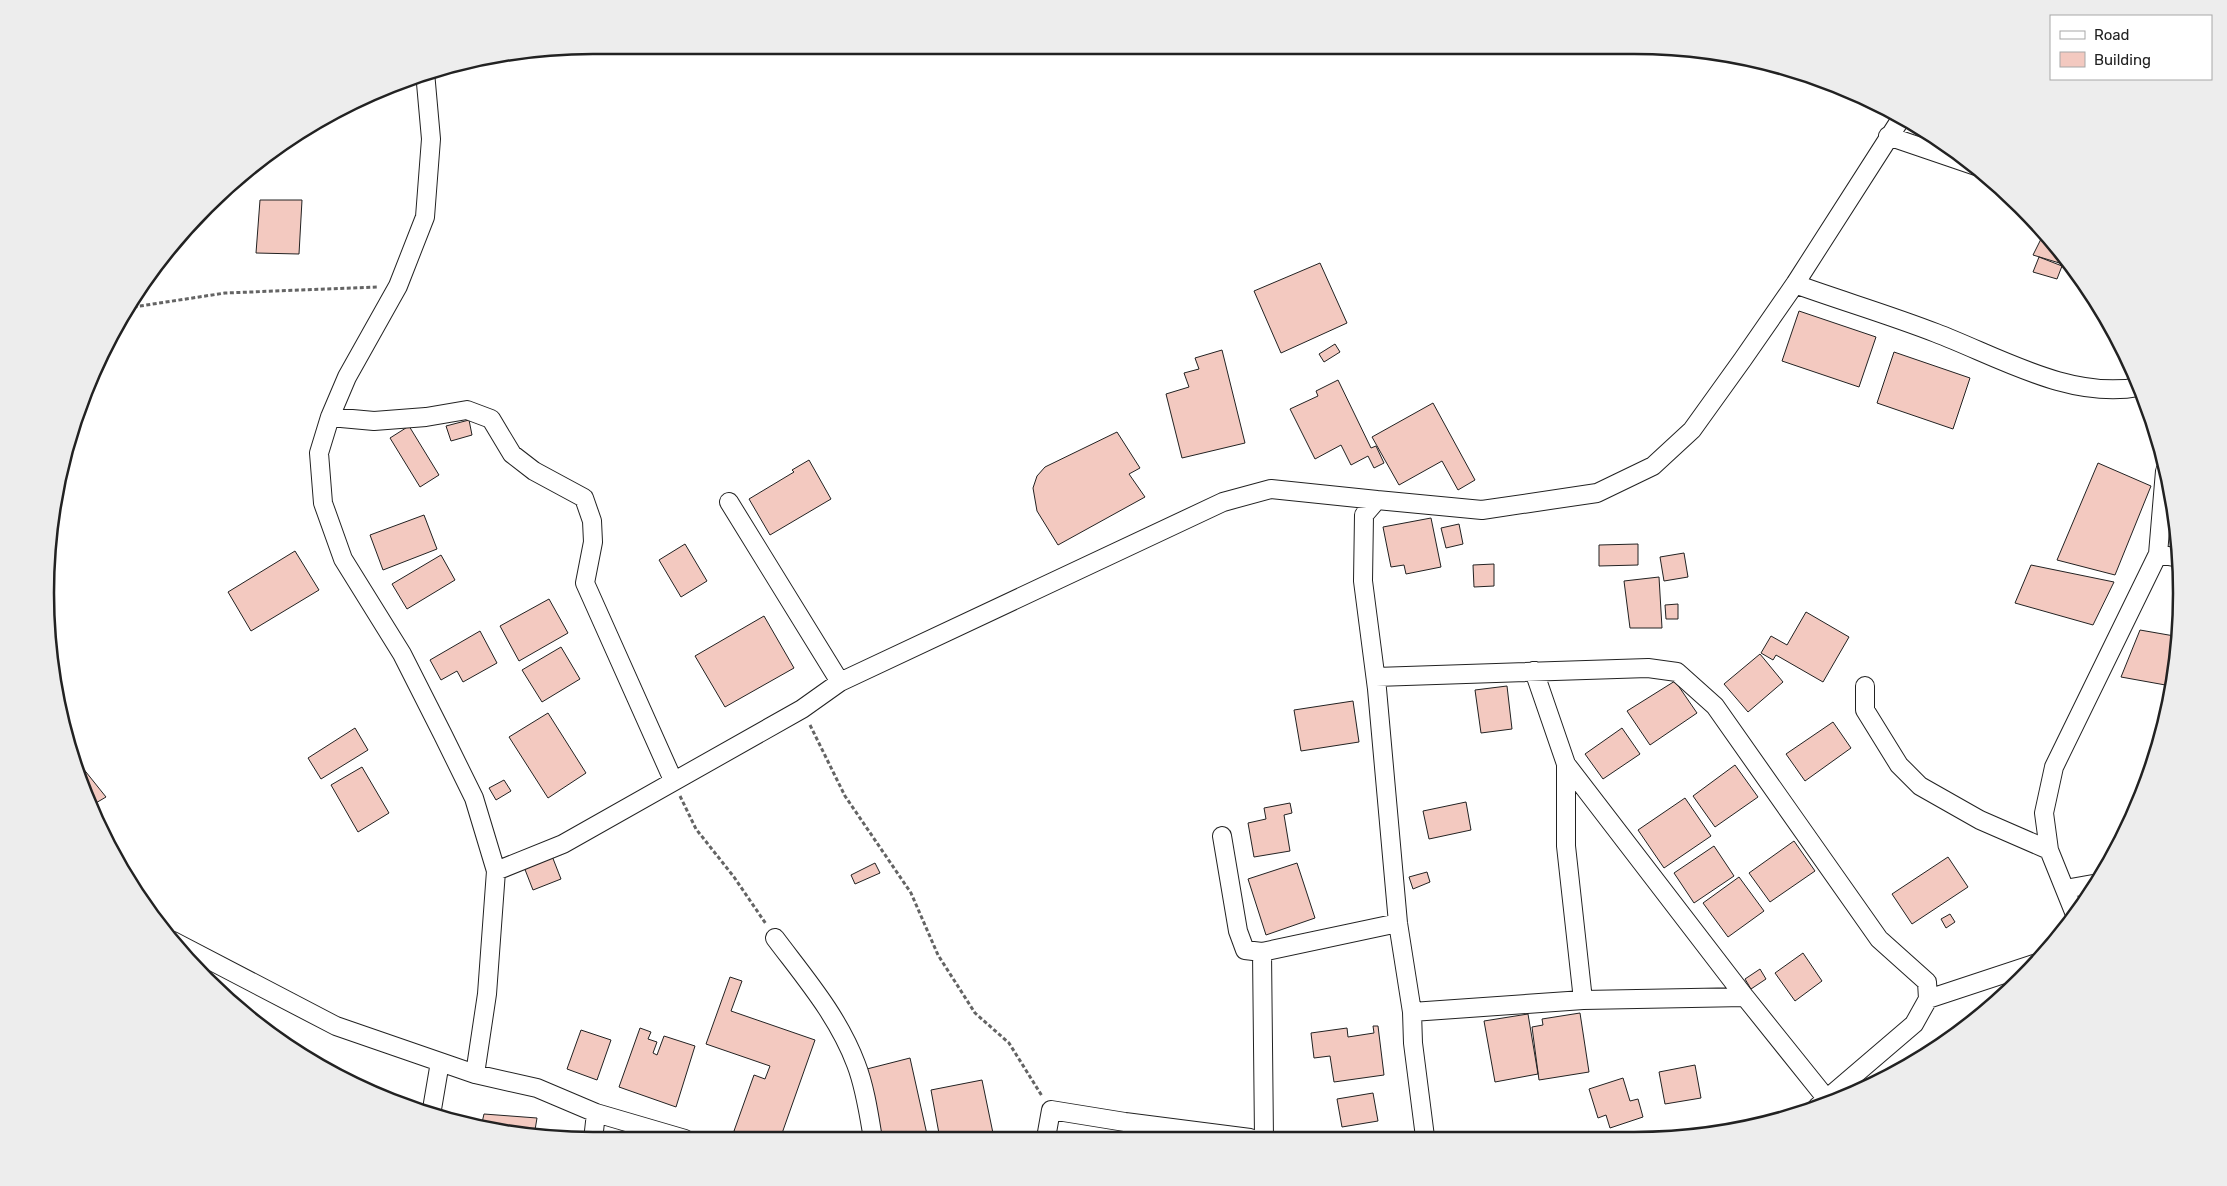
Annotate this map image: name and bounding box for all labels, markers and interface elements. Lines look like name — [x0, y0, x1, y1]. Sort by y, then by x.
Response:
legend — [2050, 15, 2212, 80]
text: Road — [2094, 26, 2130, 44]
text: Building — [2094, 51, 2151, 69]

